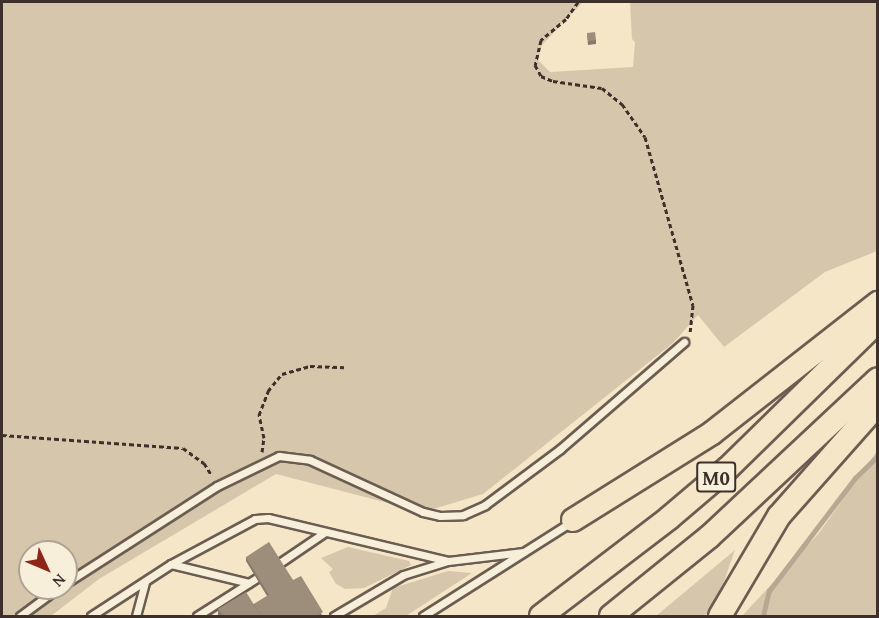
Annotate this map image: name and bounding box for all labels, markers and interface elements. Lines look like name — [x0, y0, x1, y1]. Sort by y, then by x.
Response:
road number: M0 — [695, 460, 737, 494]
north arrow — [18, 540, 78, 600]
text: N — [47, 569, 72, 593]

